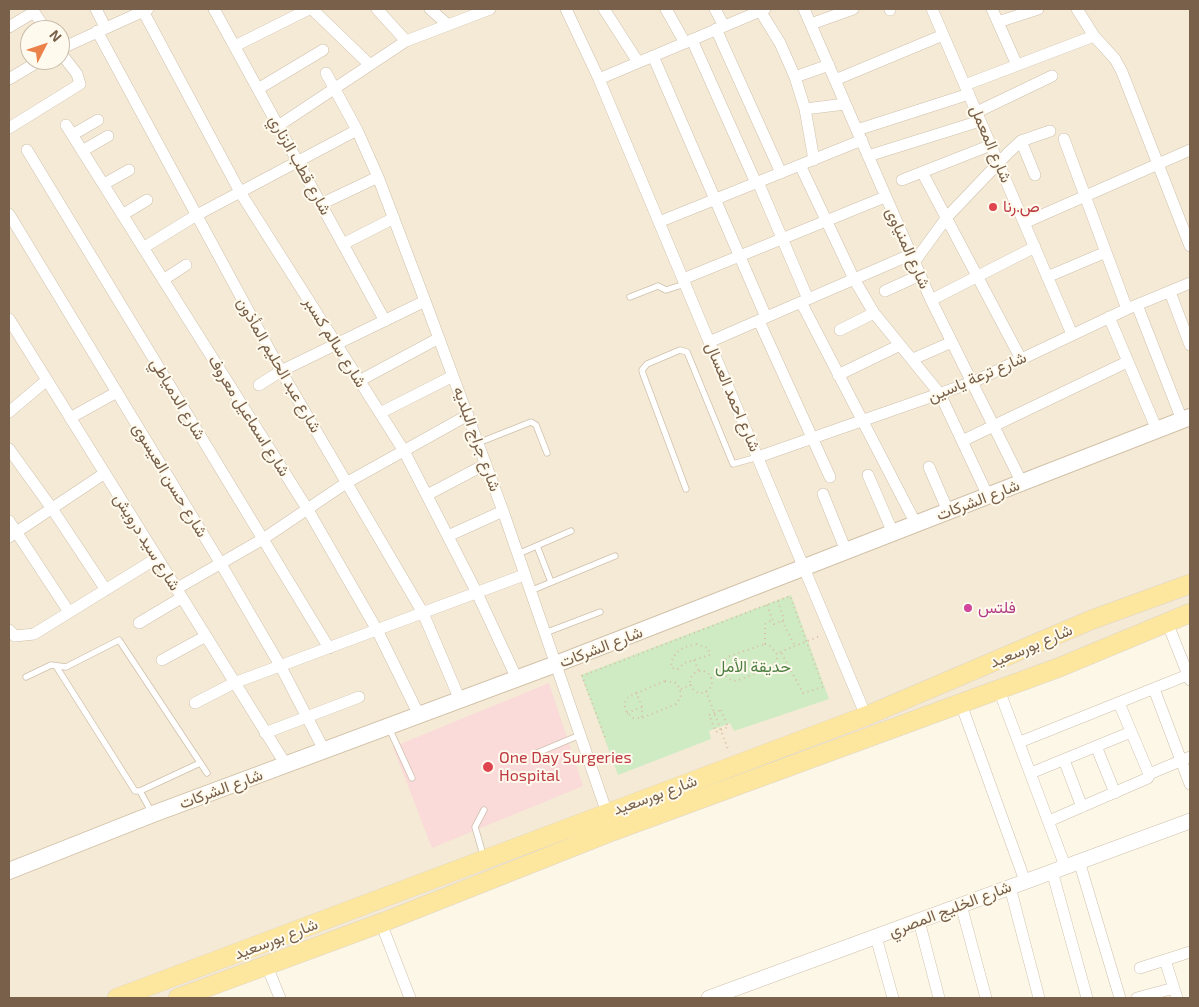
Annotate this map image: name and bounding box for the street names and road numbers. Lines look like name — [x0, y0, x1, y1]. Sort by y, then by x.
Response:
street label: شارع المعمل — [966, 102, 1016, 186]
street label: شارع قطب الزناري — [265, 112, 335, 218]
street label: شارع المنياوى — [882, 204, 934, 292]
street label: شارع سالم كسبر — [300, 293, 370, 391]
street label: شارع عبد الحليم المأذون — [232, 294, 326, 436]
street label: شارع احمد العسال — [701, 339, 765, 455]
street label: شارع ترعة ياسين — [925, 348, 1029, 406]
street label: شارع اسماعيل معروف — [204, 352, 294, 480]
street label: شارع الدمياطي — [146, 355, 210, 443]
street label: شارع جراج البلديه — [449, 384, 505, 494]
street label: شارع حسن العيسوى — [128, 419, 212, 541]
street label: شارع الشركات — [934, 475, 1022, 525]
street label: شارع سيد درويش — [109, 490, 185, 594]
street label: شارع بورسعيد — [987, 620, 1075, 672]
street label: شارع الشركات — [557, 622, 645, 672]
street label: شارع الشركات — [177, 765, 265, 813]
street label: شارع بورسعيد — [610, 771, 700, 819]
street label: شارع الخليج المصري — [886, 877, 1014, 941]
street label: شارع بورسعيد — [232, 914, 320, 964]

